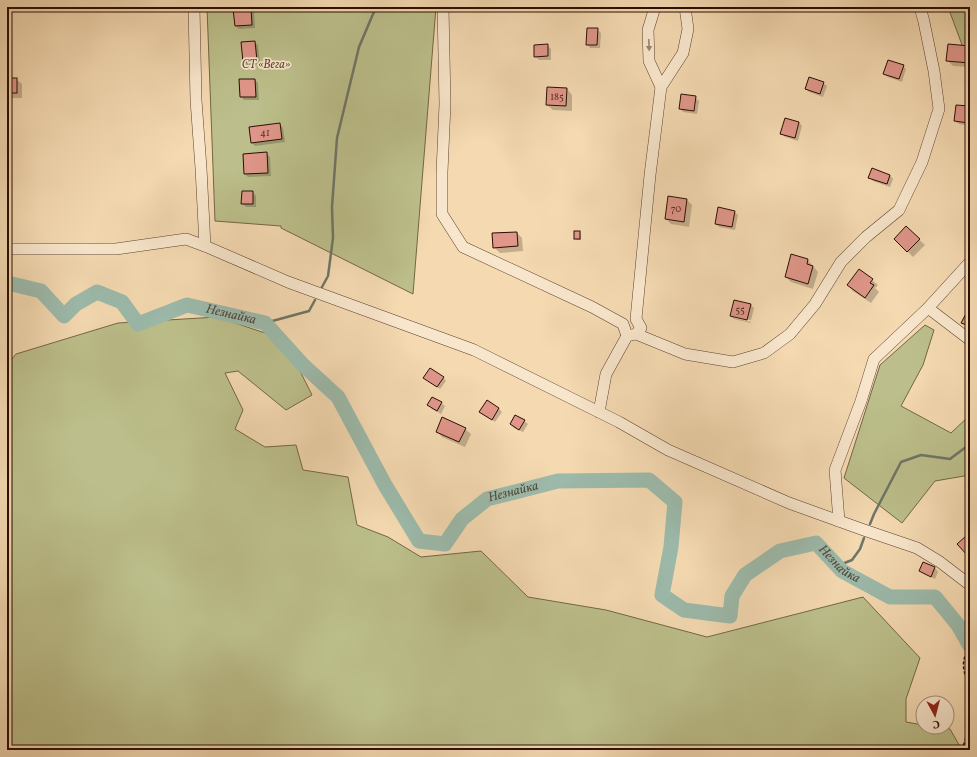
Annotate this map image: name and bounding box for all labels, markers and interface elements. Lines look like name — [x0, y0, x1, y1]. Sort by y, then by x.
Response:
one-way arrow — [645, 39, 652, 51]
park label: СТ «Вега» — [242, 57, 290, 73]
house number: 185 — [550, 90, 564, 104]
house number: 41 — [260, 126, 270, 140]
house number: 70 — [671, 202, 681, 216]
water label: Незнайка — [204, 301, 258, 330]
house number: 55 — [735, 303, 745, 317]
water label: Незнайка — [486, 477, 540, 507]
water label: Незнайка — [814, 541, 863, 588]
north arrow — [915, 695, 955, 735]
text: С — [932, 716, 940, 731]

